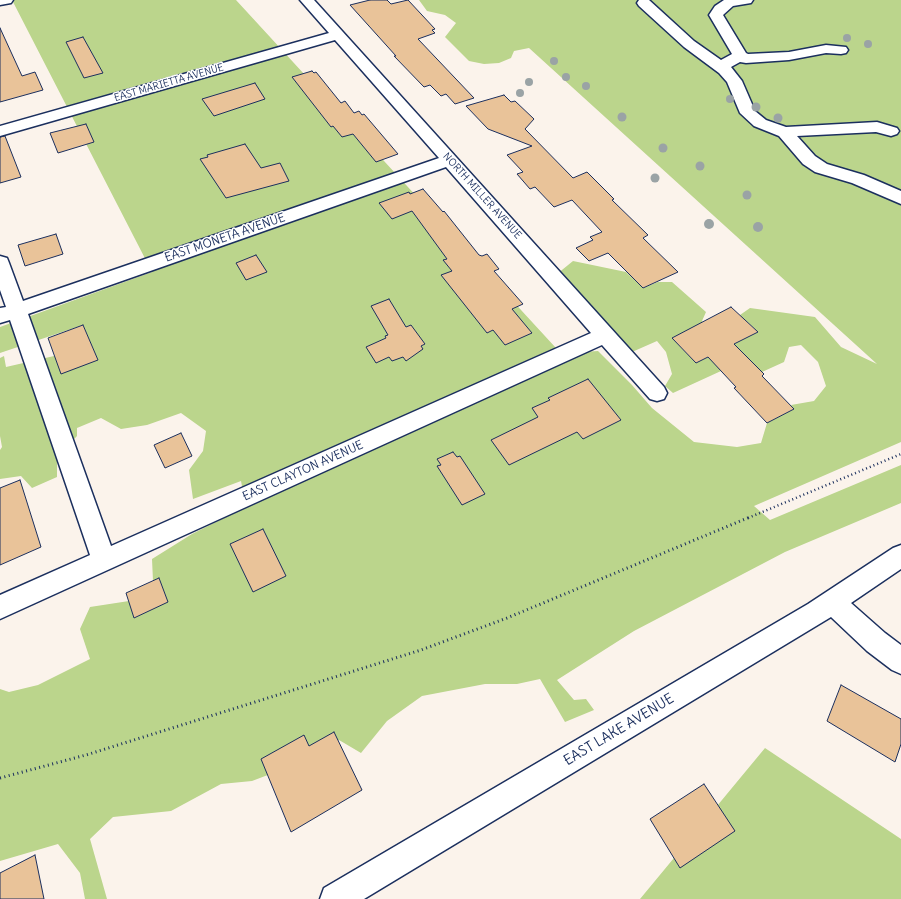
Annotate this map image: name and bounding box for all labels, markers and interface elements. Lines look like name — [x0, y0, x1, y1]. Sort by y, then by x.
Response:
street label: EAST MARIETTA AVENUE — [113, 62, 225, 104]
street label: NORTH MILLER AVENUE — [440, 151, 524, 241]
street label: EAST MONETA AVENUE — [163, 211, 287, 265]
street label: EAST CLAYTON AVENUE — [240, 438, 366, 504]
street label: EAST LAKE AVENUE — [561, 691, 677, 769]

